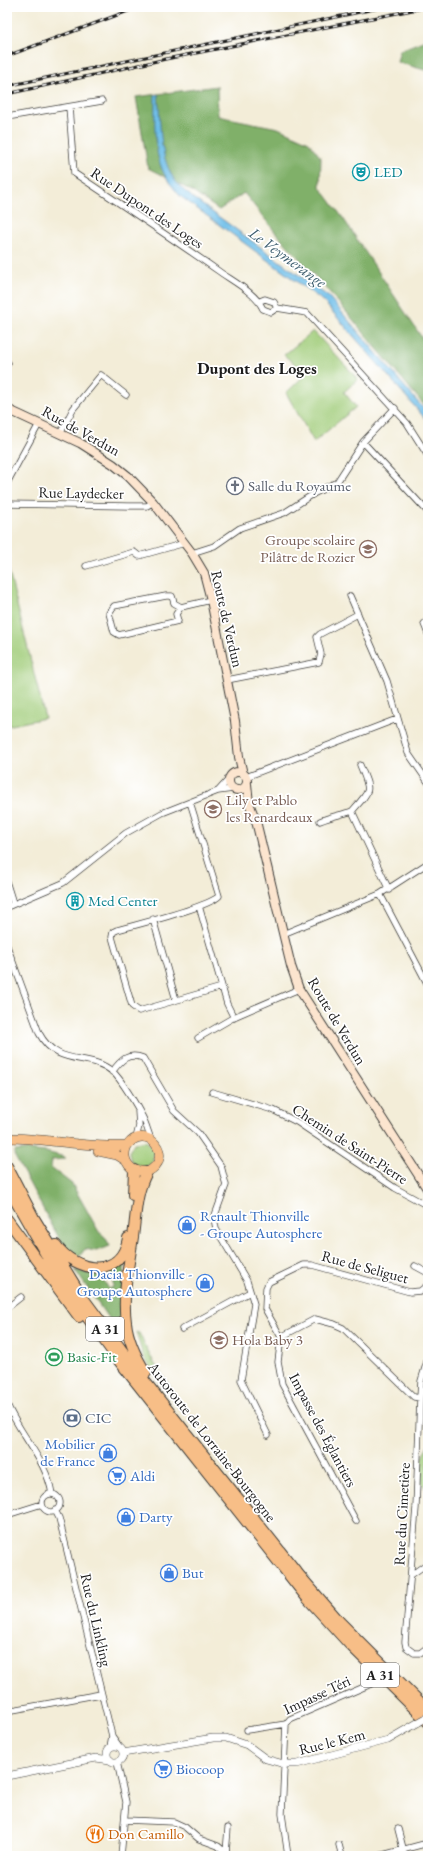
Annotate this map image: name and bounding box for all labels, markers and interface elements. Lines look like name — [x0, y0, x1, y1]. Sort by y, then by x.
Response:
theatre icon: LED — [351, 162, 371, 182]
place label: LED — [374, 162, 403, 181]
street label: Rue Dupont des Loges — [87, 163, 208, 253]
water label: Le Veymerange — [244, 222, 331, 293]
district label: Dupont des Loges — [197, 358, 317, 379]
street label: Rue de Verdun — [39, 401, 124, 460]
church icon: Salle du Royaume — [225, 476, 245, 496]
place label: Salle du Royaume — [248, 476, 351, 495]
street label: Rue Laydecker — [38, 482, 124, 503]
place label: Groupe scolaire Pilâtre de Rozier — [260, 530, 355, 566]
school or university icon: Groupe scolaire Pilâtre de Rozier — [358, 539, 378, 559]
street label: Route de Verdun — [207, 569, 248, 669]
place label: Lily et Pablo les Renardeaux — [226, 790, 313, 826]
school or university icon: Lily et Pablo les Renardeaux — [203, 799, 223, 819]
building icon: Med Center — [65, 891, 85, 911]
place label: Med Center — [88, 891, 158, 910]
street label: Route de Verdun — [304, 973, 371, 1068]
street label: Chemin de Saint-Pierre — [289, 1099, 412, 1188]
place label: Renault Thionville - Groupe Autosphere — [200, 1206, 322, 1242]
shop icon: Renault Thionville - Groupe Autosphere — [177, 1215, 197, 1235]
street label: Rue de Seliguet — [320, 1246, 411, 1287]
place label: Dacia Thionville - Groupe Autosphere — [77, 1264, 192, 1300]
shop icon: Dacia Thionville - Groupe Autosphere — [195, 1273, 215, 1293]
road number: A 31 — [86, 1317, 124, 1341]
school or university icon: Hola Baby 3 — [209, 1330, 229, 1350]
place label: Hola Baby 3 — [232, 1330, 303, 1349]
sports icon: Basic-Fit — [44, 1347, 64, 1367]
place label: Basic-Fit — [67, 1347, 117, 1366]
street label: Autoroute de Lorraine-Bourgogne — [143, 1357, 281, 1526]
street label: Impasse des Églantiers — [285, 1369, 362, 1490]
bank icon: CIC — [62, 1408, 82, 1428]
place label: CIC — [85, 1408, 111, 1427]
place label: Mobilier de France — [40, 1434, 95, 1470]
shop icon: Mobilier de France — [98, 1443, 118, 1463]
street label: Rue du Cimetière — [389, 1462, 414, 1566]
supermarket icon: Aldi — [107, 1466, 127, 1486]
place label: Aldi — [129, 1466, 156, 1485]
shop icon: Darty — [116, 1507, 136, 1527]
place label: Darty — [139, 1507, 173, 1526]
shop icon: But — [159, 1563, 179, 1583]
place label: But — [182, 1563, 204, 1582]
street label: Rue du Linkling — [77, 1571, 117, 1669]
road number: A 31 — [361, 1663, 399, 1687]
street label: Impasse Téri — [280, 1671, 354, 1718]
street label: Rue le Kem — [297, 1724, 367, 1759]
supermarket icon: Biocoop — [153, 1759, 173, 1779]
place label: Biocoop — [176, 1759, 225, 1778]
restaurant icon: Don Camillo — [85, 1824, 105, 1844]
place label: Don Camillo — [108, 1824, 184, 1843]

